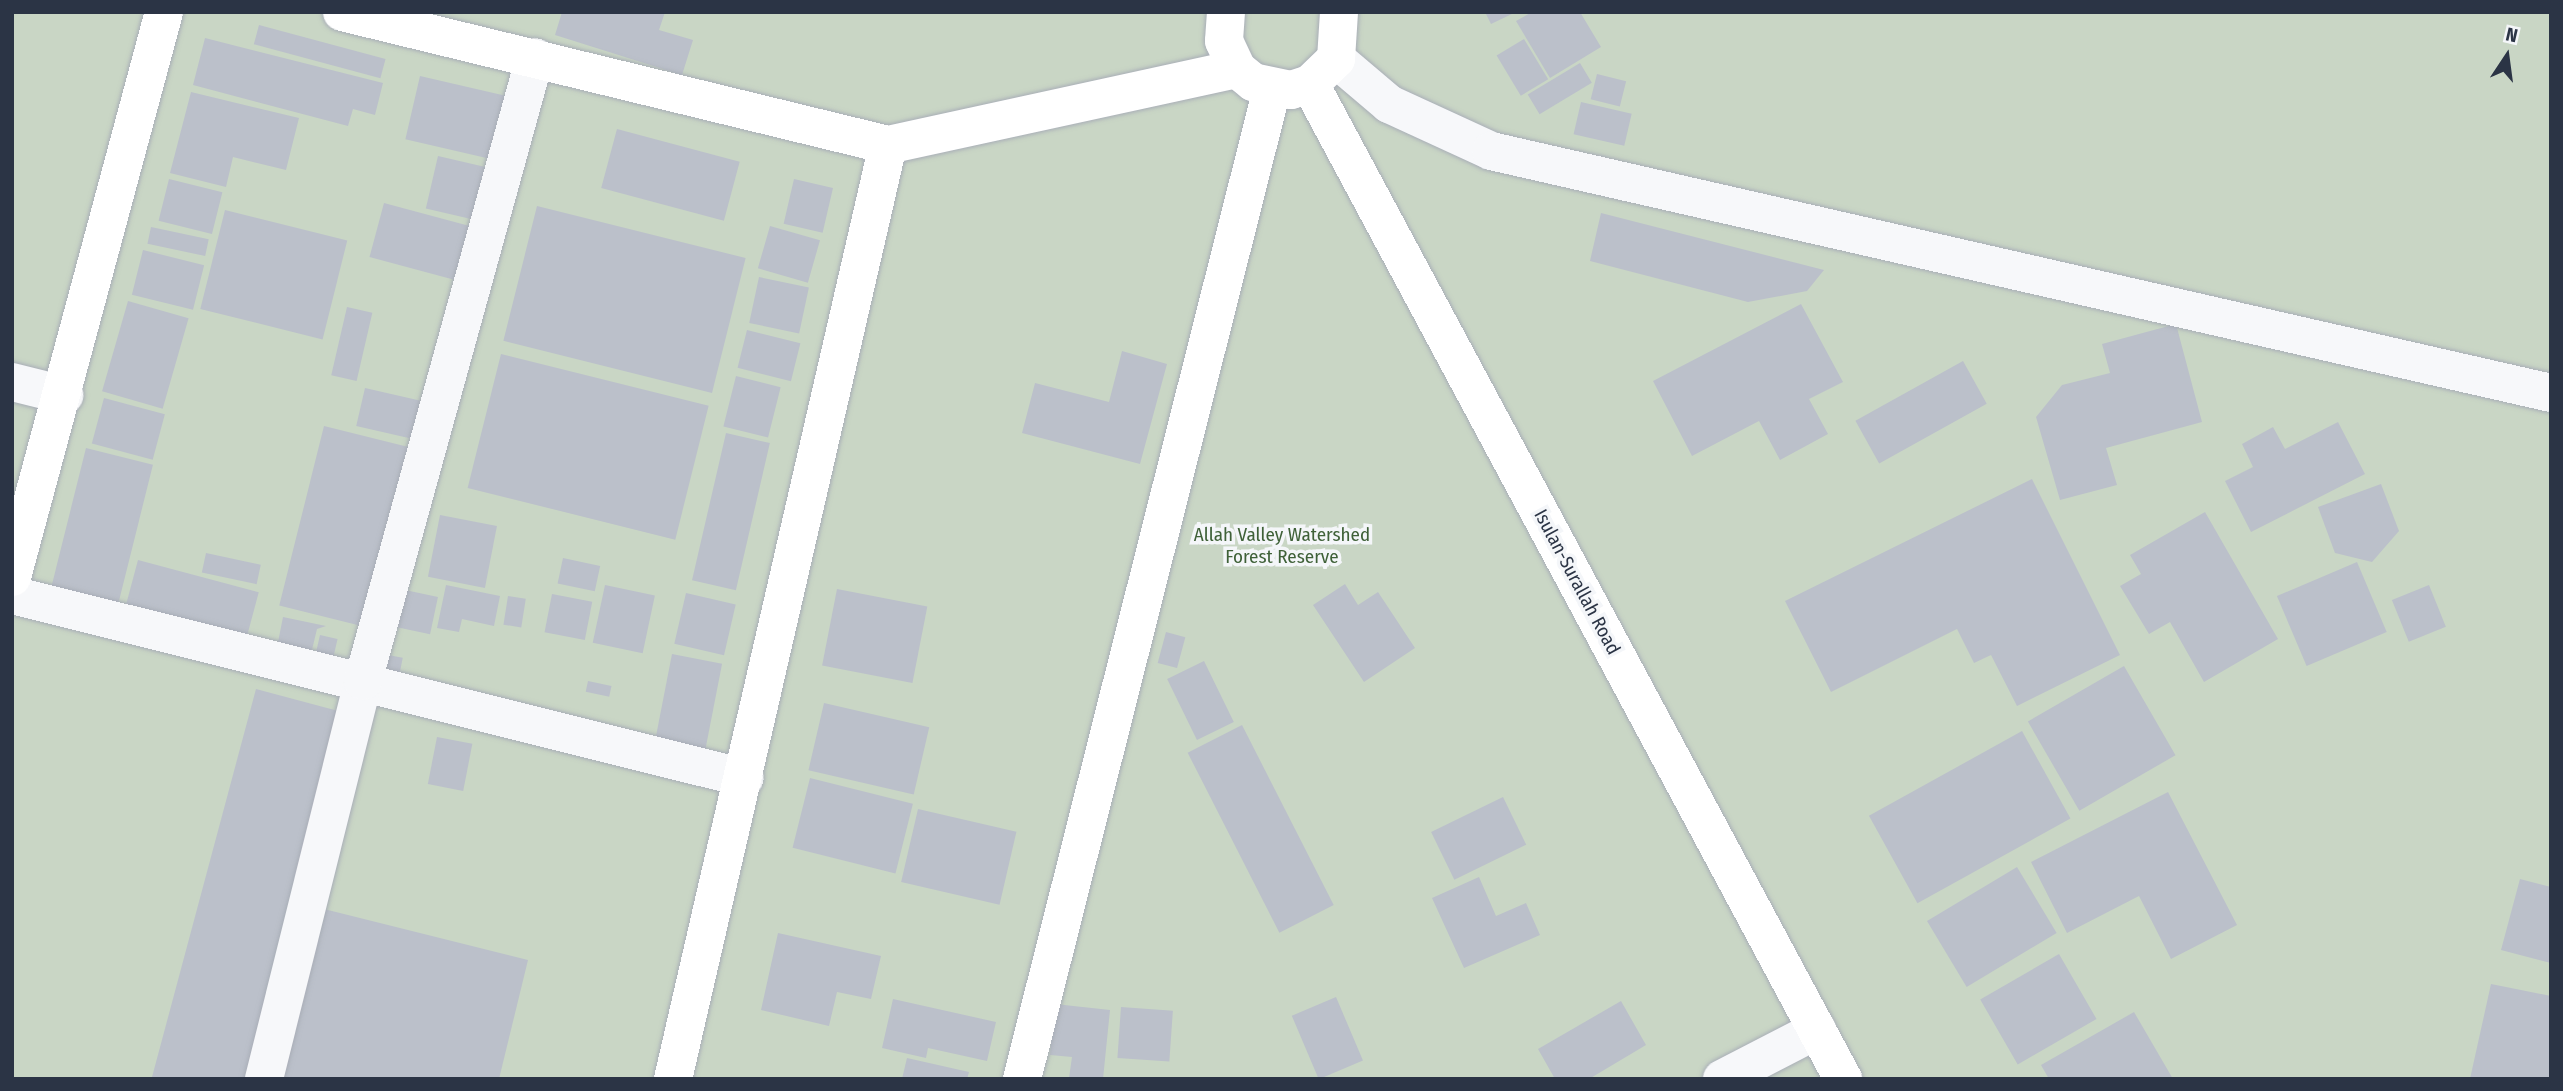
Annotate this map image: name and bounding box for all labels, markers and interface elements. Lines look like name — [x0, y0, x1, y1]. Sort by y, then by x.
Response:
north arrow — [2472, 21, 2542, 91]
text: N — [2504, 23, 2520, 48]
street label: Isulan-Surallah Road — [1529, 506, 1625, 658]
park label: Allah Valley Watershed Forest Reserve — [1194, 524, 1370, 568]

